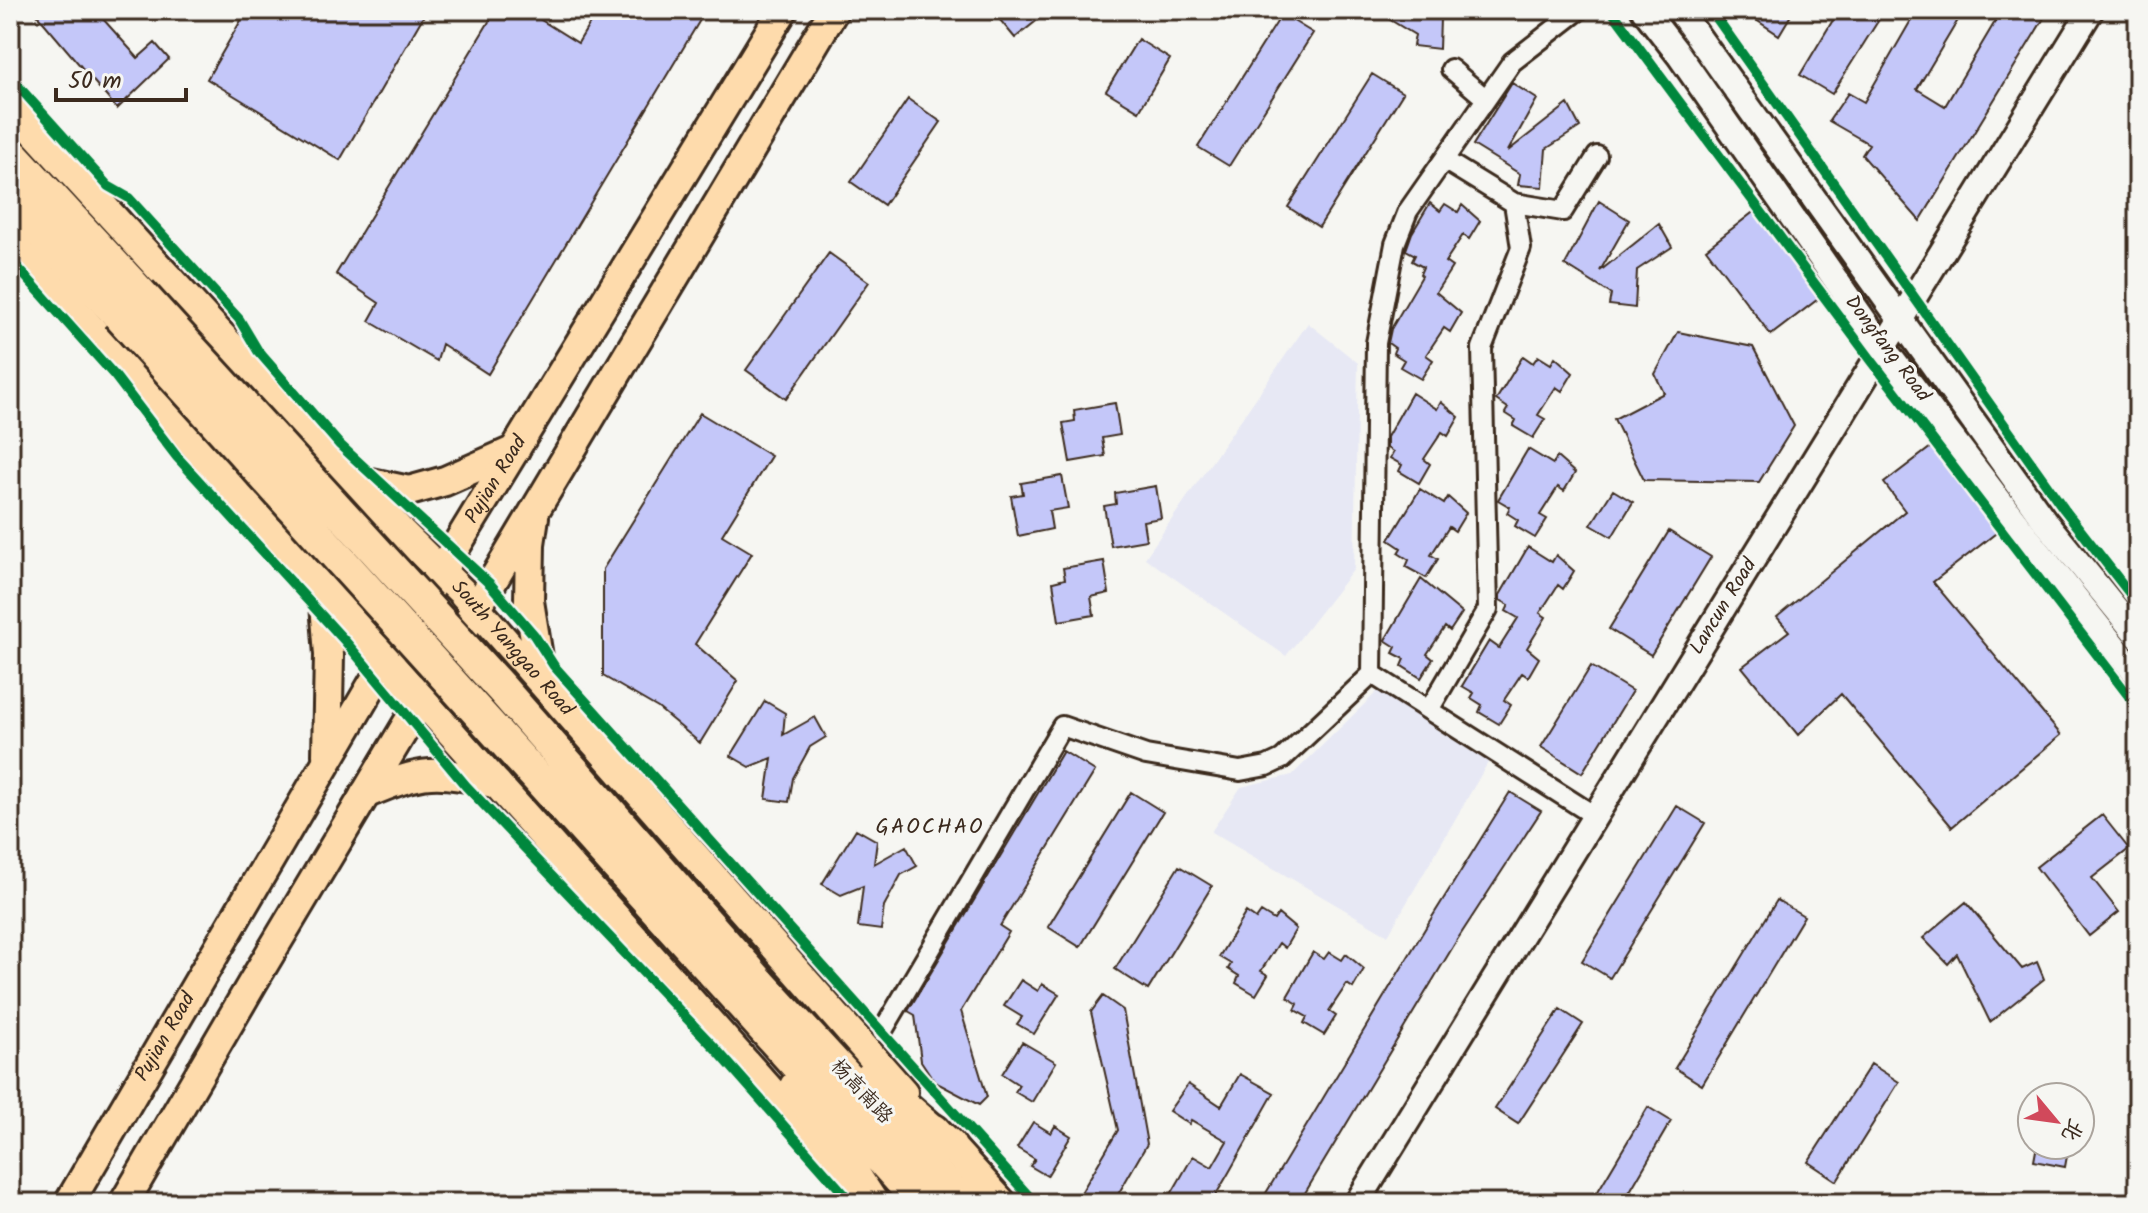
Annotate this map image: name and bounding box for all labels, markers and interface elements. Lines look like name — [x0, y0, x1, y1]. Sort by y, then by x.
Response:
scale bar — [56, 52, 186, 102]
text: 50 m — [68, 62, 122, 101]
street label: Dongfang Road — [1836, 289, 1939, 410]
street label: Pujian Road — [457, 429, 536, 530]
street label: Lancun Road — [1682, 551, 1766, 661]
street label: South Yanggao Road — [443, 573, 582, 725]
district label: GAOCHAO — [875, 810, 985, 845]
street label: Pujian Road — [127, 986, 205, 1088]
street label: 杨高南路 — [822, 1052, 901, 1133]
north arrow — [2016, 1081, 2096, 1161]
text: 北 — [2051, 1111, 2092, 1148]

